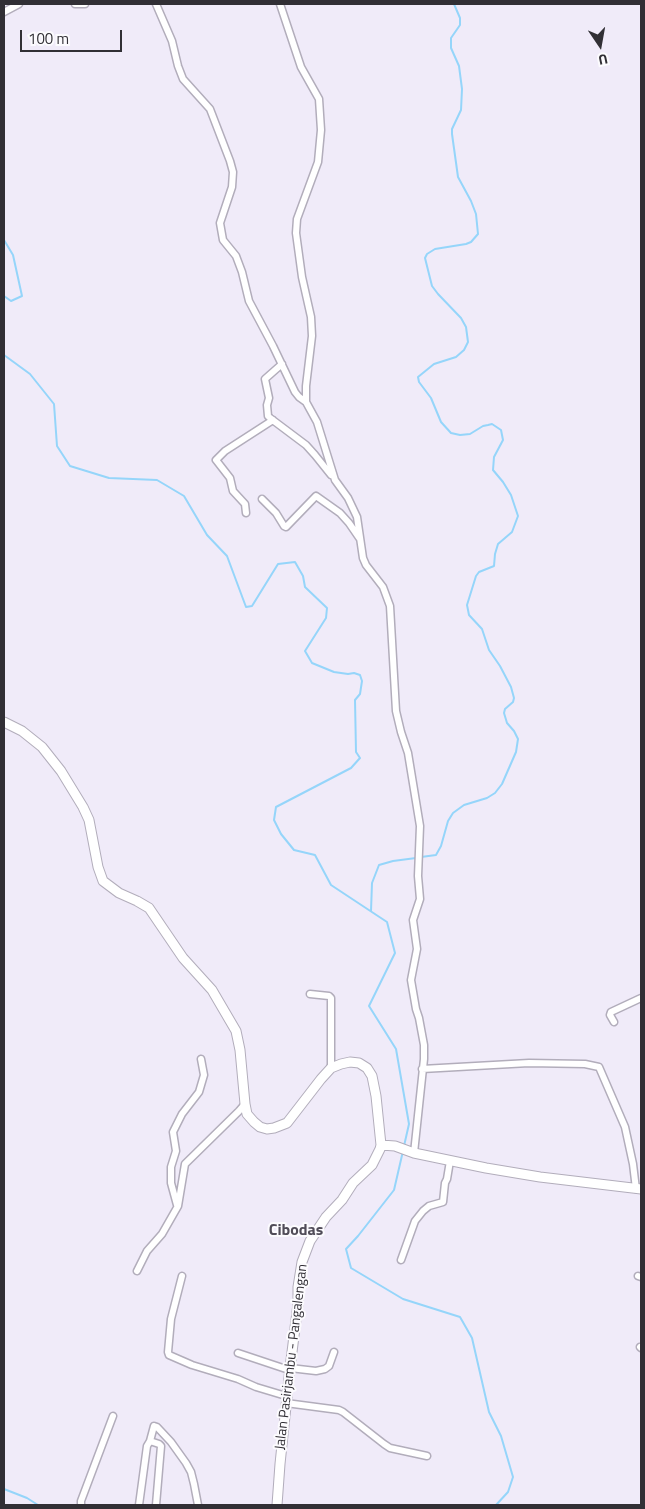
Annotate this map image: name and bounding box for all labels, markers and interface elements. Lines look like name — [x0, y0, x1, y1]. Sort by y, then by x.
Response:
scale bar — [22, 20, 125, 52]
north arrow — [575, 20, 625, 70]
text: 100 m — [28, 27, 69, 50]
text: U — [597, 49, 610, 71]
district label: Cibodas — [269, 1221, 323, 1241]
street label: Jalan Pasirjambu - Pangalengan — [272, 1263, 312, 1451]

